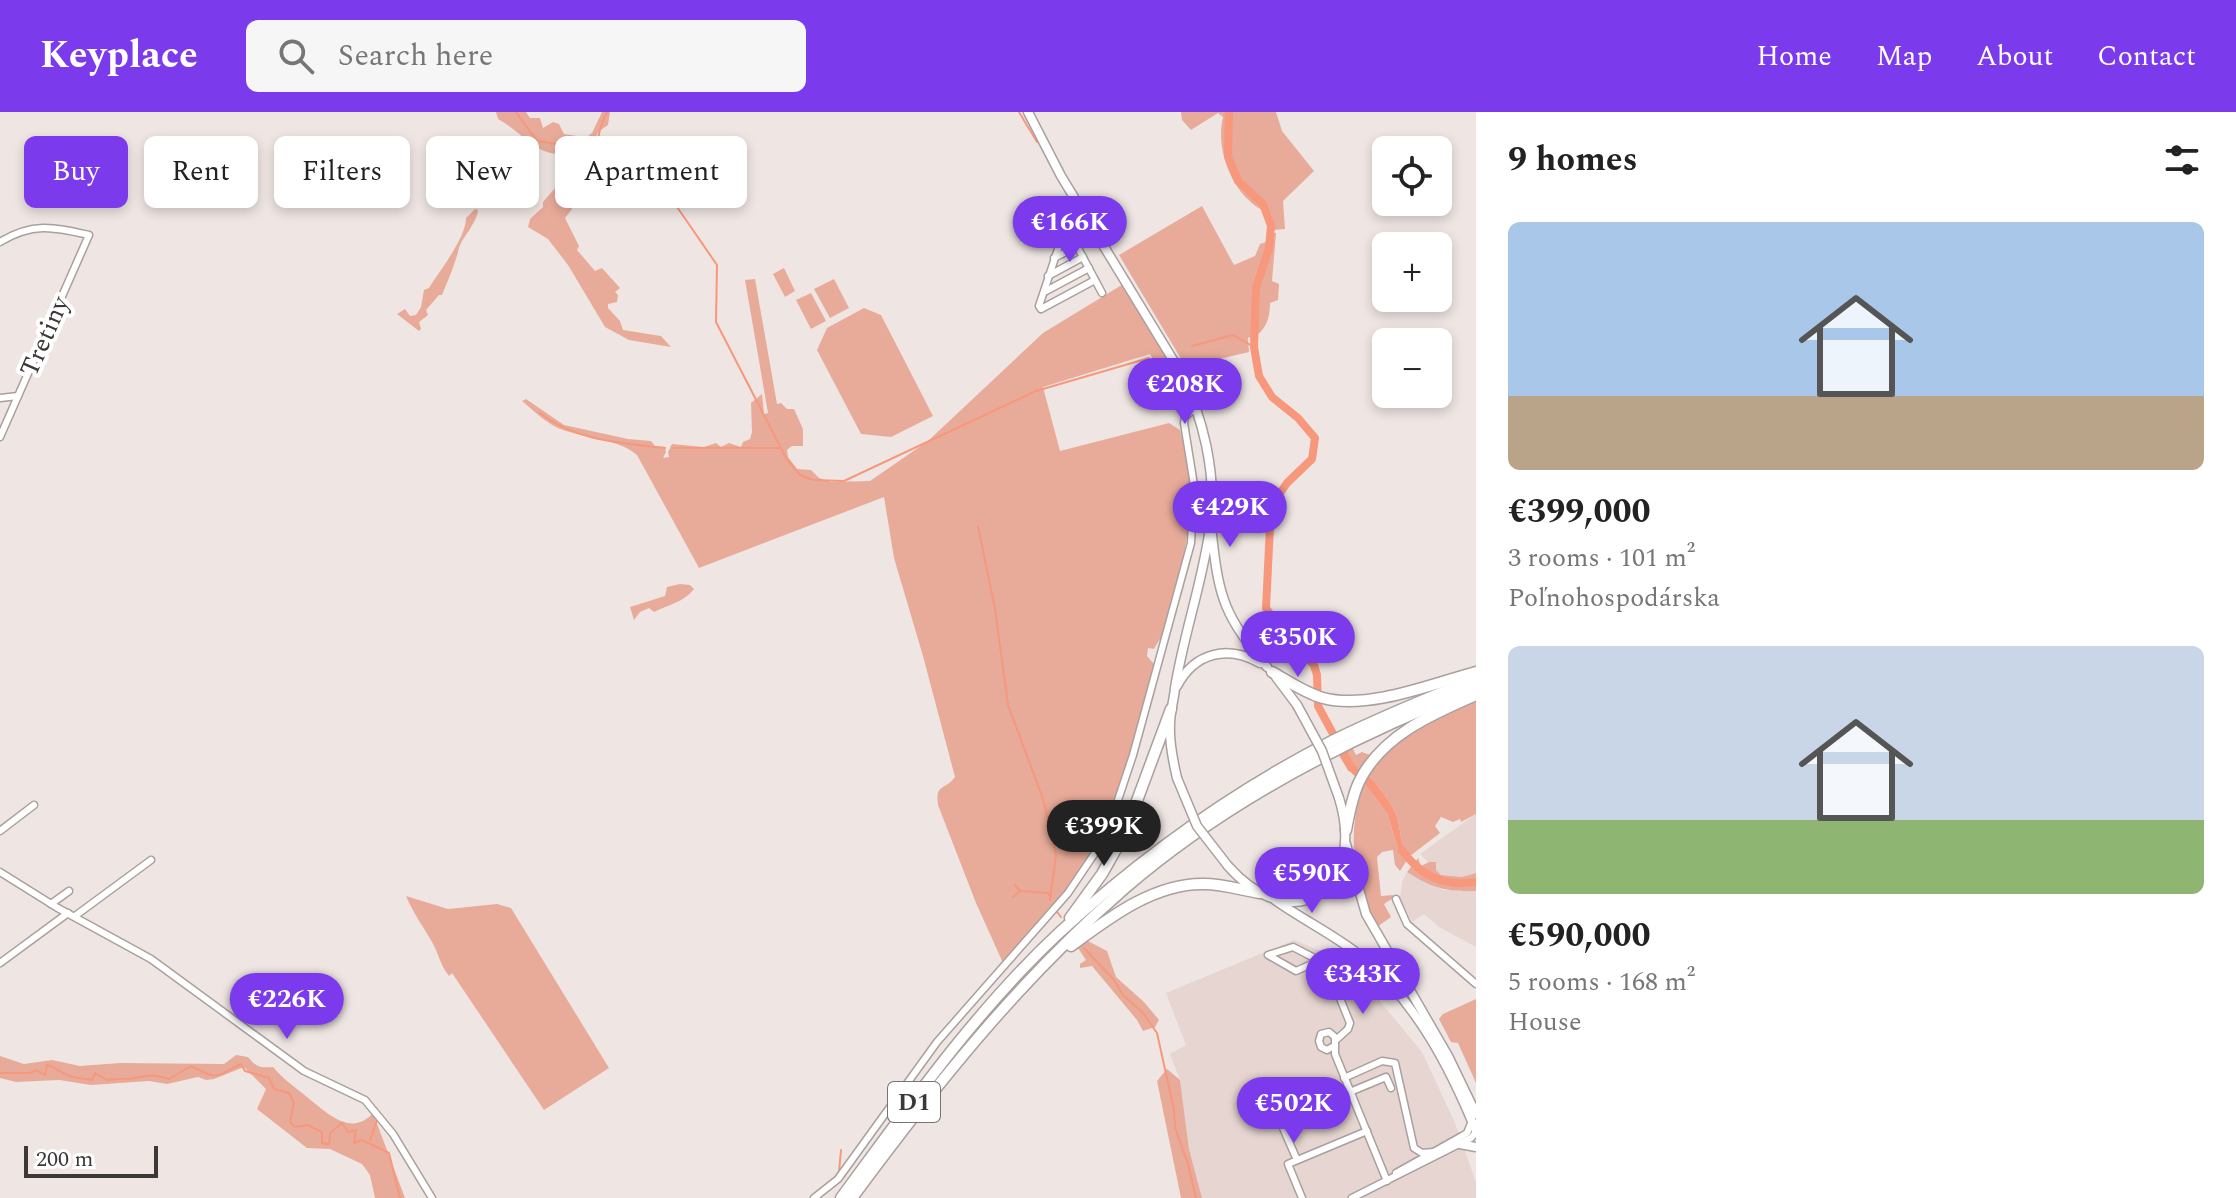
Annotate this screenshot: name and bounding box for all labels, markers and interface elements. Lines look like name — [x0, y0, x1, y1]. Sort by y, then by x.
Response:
search box — [246, 20, 806, 92]
text: Keyplace — [40, 27, 198, 85]
text: Search here — [338, 33, 493, 79]
icon: search — [274, 34, 318, 78]
text: Home — [1756, 35, 1832, 78]
text: Map — [1876, 35, 1932, 78]
text: About — [1976, 35, 2053, 78]
text: Contact — [2097, 35, 2196, 78]
text: 9 homes — [1508, 134, 1638, 186]
chip: Buy — [24, 136, 128, 208]
chip: Rent — [144, 136, 258, 208]
chip: Filters — [274, 136, 410, 208]
chip: New — [426, 136, 539, 208]
chip: Apartment — [555, 136, 747, 208]
map controls — [1372, 136, 1452, 408]
button: locate — [1372, 136, 1452, 216]
icon: filters — [2160, 138, 2204, 182]
pin: €166K — [1014, 196, 1126, 264]
text: €166K — [1031, 202, 1109, 242]
button: + — [1372, 232, 1452, 312]
icon: home — [1784, 274, 1928, 418]
street label: Tretiny — [9, 288, 81, 383]
button: − — [1372, 328, 1452, 408]
pin: €208K — [1129, 358, 1241, 426]
text: €208K — [1146, 364, 1224, 404]
pin: €429K — [1174, 481, 1286, 549]
text: €399,000 — [1508, 486, 1651, 538]
text: €429K — [1191, 487, 1269, 527]
text: 3 rooms · 101 m² — [1508, 538, 1695, 578]
text: Poľnohospodárska — [1508, 578, 1720, 618]
pin: €350K — [1242, 611, 1354, 679]
text: €350K — [1259, 617, 1337, 657]
icon: home — [1784, 698, 1928, 842]
pin: €399K — [1048, 800, 1160, 868]
text: €399K — [1065, 806, 1143, 846]
pin: €590K — [1256, 847, 1368, 915]
text: €590K — [1273, 853, 1351, 893]
text: €590,000 — [1508, 910, 1651, 962]
pin: €343K — [1307, 948, 1419, 1016]
text: €343K — [1324, 954, 1402, 994]
text: 5 rooms · 168 m² — [1508, 962, 1695, 1002]
pin: €226K — [231, 973, 343, 1041]
text: €226K — [248, 979, 326, 1019]
text: House — [1508, 1002, 1582, 1042]
pin: €502K — [1238, 1077, 1350, 1145]
road number: D1 — [888, 1082, 940, 1122]
text: €502K — [1255, 1083, 1333, 1123]
scale bar — [24, 1142, 158, 1178]
text: 200 m — [36, 1143, 93, 1176]

